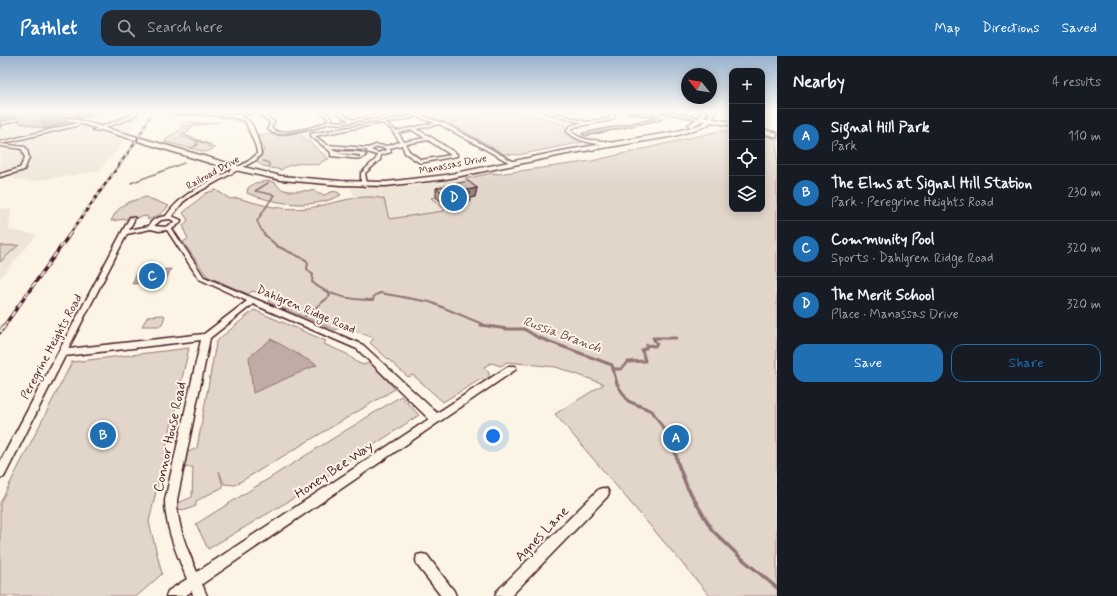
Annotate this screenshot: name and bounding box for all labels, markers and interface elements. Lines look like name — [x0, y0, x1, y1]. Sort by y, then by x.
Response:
search box — [101, 10, 381, 46]
text: Pathlet — [20, 16, 77, 41]
icon: search — [115, 17, 137, 39]
text: Search here — [147, 18, 223, 38]
text: Map — [934, 19, 960, 37]
text: Directions — [982, 19, 1040, 37]
text: Saved — [1062, 19, 1097, 37]
north arrow — [681, 68, 717, 104]
map controls — [729, 68, 765, 212]
button: + — [729, 68, 765, 104]
text: Nearby — [793, 71, 845, 93]
text: 4 results — [1052, 74, 1101, 91]
button: − — [729, 104, 765, 140]
text: Signal Hill Park — [831, 118, 930, 138]
text: A — [802, 128, 810, 145]
text: 110 m — [1068, 128, 1101, 145]
text: Park — [831, 138, 857, 155]
button: locate — [729, 140, 765, 176]
street label: Manassas Drive — [418, 152, 488, 178]
street label: Railroad Drive — [184, 153, 242, 193]
text: The Elms at Signal Hill Station — [831, 174, 1032, 194]
button: layers — [729, 176, 765, 212]
pin: D — [441, 183, 467, 213]
text: B — [802, 184, 810, 201]
text: 230 m — [1067, 184, 1101, 201]
text: Park · Peregrine Heights Road — [831, 194, 994, 211]
text: Community Pool — [831, 230, 934, 250]
text: C — [801, 240, 811, 257]
text: 320 m — [1067, 240, 1101, 257]
text: Sports · Dahlgren Ridge Road — [831, 250, 994, 267]
pin: C — [139, 261, 165, 291]
street label: Dahlgren Ridge Road — [254, 282, 358, 338]
text: The Merit School — [831, 286, 935, 306]
street label: Peregrine Heights Road — [17, 292, 87, 402]
text: D — [802, 296, 810, 313]
text: 320 m — [1067, 296, 1101, 313]
text: Place · Manassas Drive — [831, 306, 959, 323]
water label: Russia Branch — [520, 313, 604, 357]
button: Save — [793, 344, 943, 382]
button: Share — [951, 344, 1101, 382]
street label: Connor House Road — [150, 380, 190, 494]
pin: B — [90, 420, 116, 450]
pin: A — [663, 423, 689, 453]
your location — [483, 426, 503, 446]
street label: Honey Bee Way — [291, 437, 377, 503]
street label: Agnes Lane — [511, 502, 573, 566]

